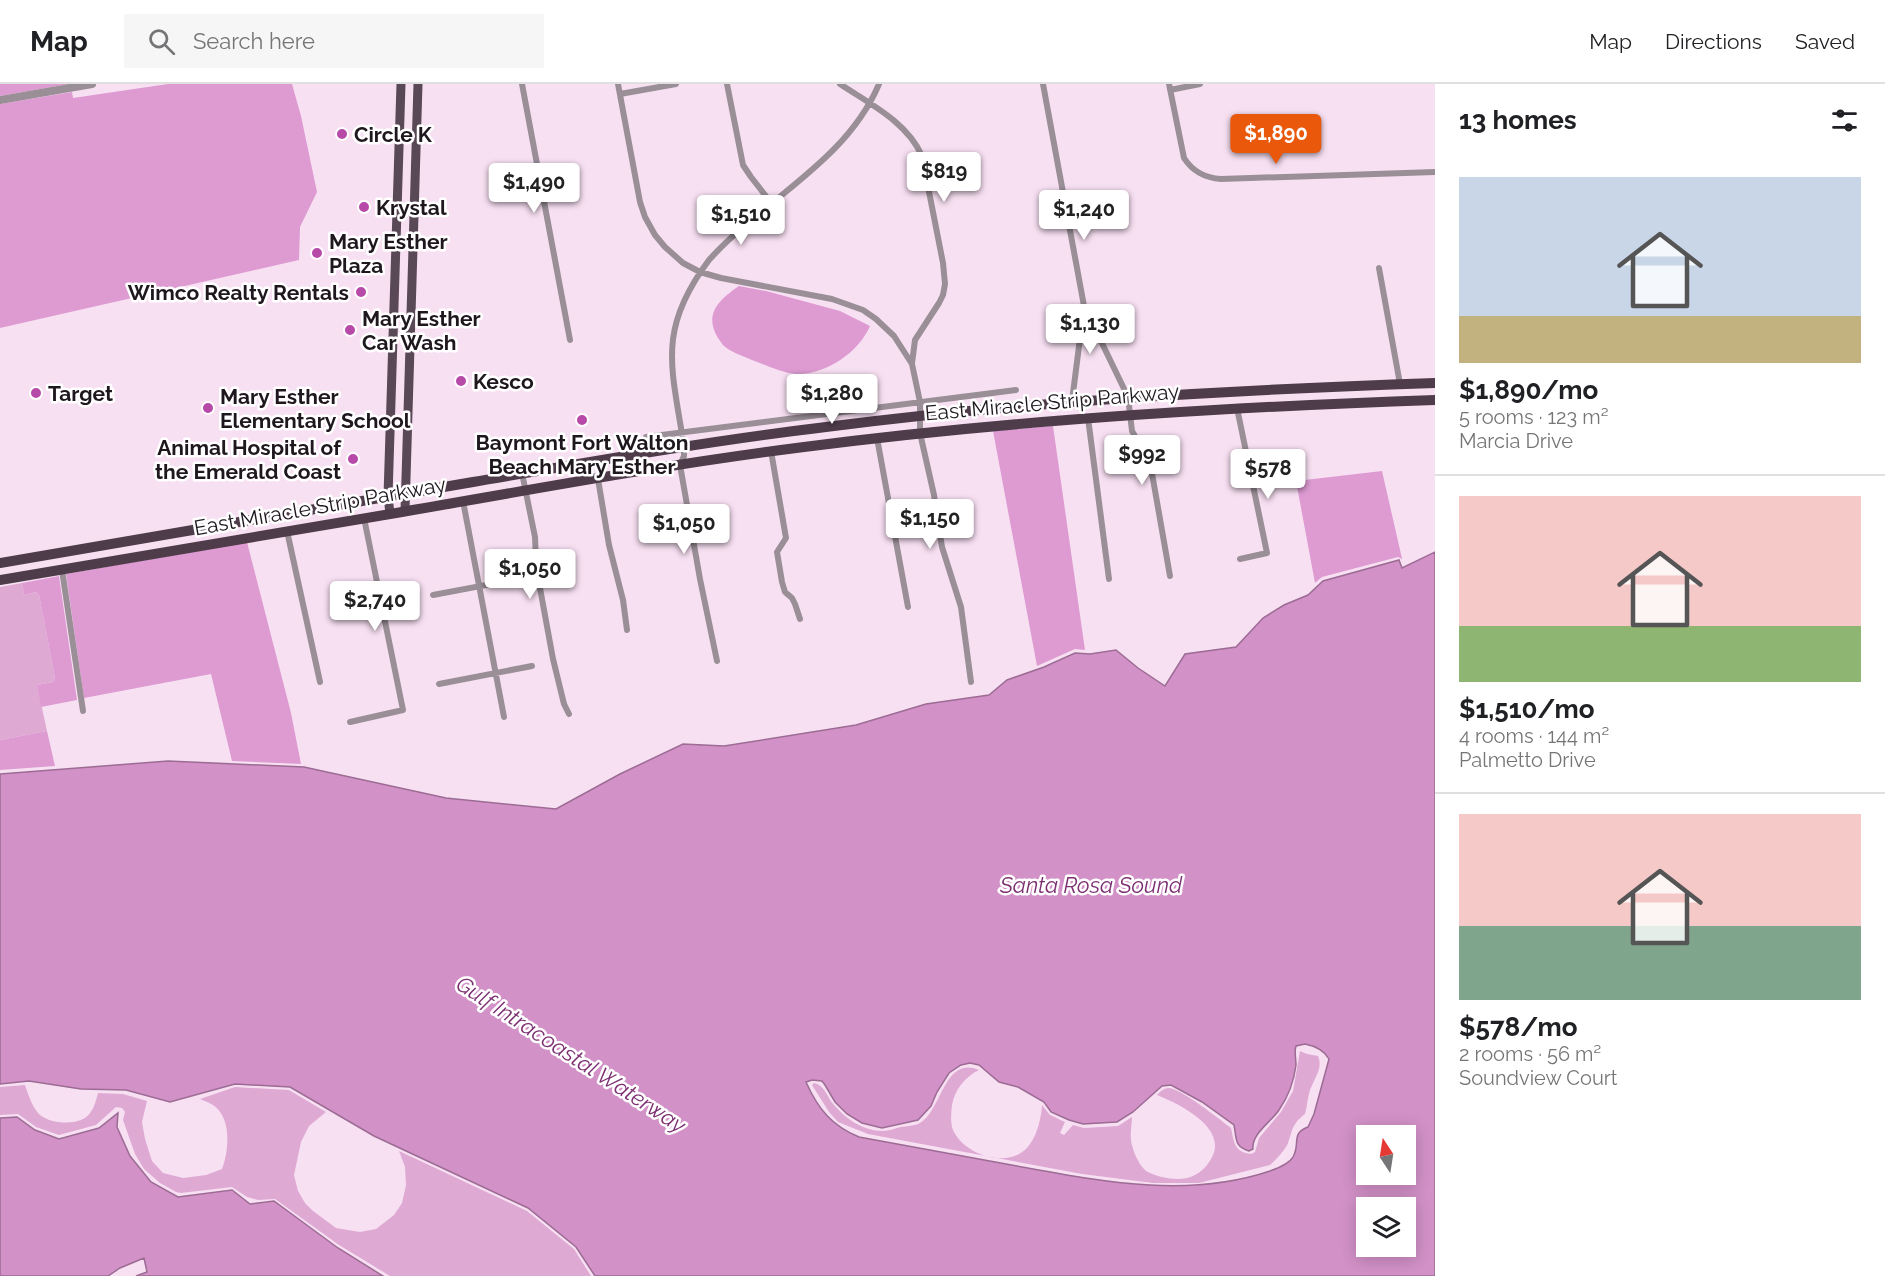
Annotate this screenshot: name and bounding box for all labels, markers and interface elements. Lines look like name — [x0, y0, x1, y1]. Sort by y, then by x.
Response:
search box — [124, 14, 544, 68]
text: Map — [30, 25, 88, 58]
icon: search — [145, 25, 178, 58]
text: Search here — [193, 28, 315, 54]
text: Map — [1589, 29, 1632, 54]
text: Directions — [1665, 29, 1762, 54]
text: Saved — [1795, 29, 1855, 54]
icon: filters — [1828, 104, 1861, 137]
text: 13 homes — [1459, 105, 1577, 135]
pin: $1,890 — [1227, 114, 1325, 165]
text: $1,890 — [1244, 121, 1308, 145]
place label: Circle K — [354, 122, 433, 147]
marker: Circle K — [335, 127, 349, 141]
pin: $819 — [908, 152, 980, 203]
text: $819 — [921, 159, 967, 183]
pin: $1,490 — [485, 163, 583, 214]
text: $1,490 — [503, 170, 565, 194]
pin: $1,240 — [1035, 190, 1133, 241]
place label: Krystal — [376, 195, 447, 220]
pin: $1,510 — [692, 195, 790, 246]
text: $1,240 — [1053, 197, 1115, 221]
marker: Krystal — [357, 200, 371, 214]
text: $1,510 — [711, 202, 771, 226]
icon: home — [1606, 216, 1714, 324]
place label: Mary Esther Plaza — [329, 229, 448, 278]
marker: Mary Esther Plaza — [310, 246, 324, 260]
place label: Wimco Realty Rentals — [128, 280, 349, 305]
marker: Wimco Realty Rentals — [354, 285, 368, 299]
pin: $1,130 — [1041, 304, 1139, 355]
place label: Mary Esther Car Wash — [362, 306, 481, 355]
text: $1,130 — [1060, 311, 1120, 335]
marker: Mary Esther Car Wash — [343, 323, 357, 337]
place label: Kesco — [473, 369, 534, 394]
marker: Kesco — [454, 374, 468, 388]
pin: $1,280 — [783, 374, 881, 425]
text: $1,890/mo — [1459, 375, 1598, 405]
street label: East Miracle Strip Parkway — [924, 378, 1180, 426]
place label: Target — [48, 381, 113, 406]
text: $1,280 — [801, 381, 863, 405]
place label: Mary Esther Elementary School — [220, 384, 411, 433]
marker: Target — [29, 386, 43, 400]
marker: Mary Esther Elementary School — [201, 401, 215, 415]
text: 5 rooms · 123 m² — [1459, 405, 1608, 429]
marker: Baymont Fort Walton Beach Mary Esther — [575, 413, 589, 427]
text: Marcia Drive — [1459, 429, 1573, 453]
place label: Baymont Fort Walton Beach Mary Esther — [476, 430, 688, 479]
place label: Animal Hospital of the Emerald Coast — [155, 435, 342, 484]
pin: $992 — [1106, 435, 1178, 486]
text: $992 — [1118, 442, 1166, 466]
pin: $578 — [1232, 449, 1304, 500]
marker: Animal Hospital of the Emerald Coast — [346, 452, 360, 466]
text: $578 — [1244, 456, 1292, 480]
street label: East Miracle Strip Parkway — [192, 472, 448, 540]
pin: $1,150 — [881, 499, 979, 550]
pin: $1,050 — [635, 504, 733, 555]
text: $1,150 — [900, 506, 960, 530]
text: $1,050 — [653, 511, 715, 535]
icon: home — [1606, 535, 1714, 643]
pin: $1,050 — [481, 549, 579, 600]
text: $1,050 — [499, 556, 561, 580]
pin: $2,740 — [326, 581, 424, 632]
text: $2,740 — [344, 588, 406, 612]
text: $1,510/mo — [1459, 694, 1595, 724]
text: 4 rooms · 144 m² — [1459, 724, 1609, 748]
text: Palmetto Drive — [1459, 748, 1596, 772]
icon: home — [1606, 853, 1714, 961]
water label: Santa Rosa Sound — [999, 872, 1183, 898]
water label: Gulf Intracoastal Waterway — [451, 970, 692, 1139]
text: $578/mo — [1459, 1012, 1577, 1042]
text: 2 rooms · 56 m² — [1459, 1042, 1601, 1066]
text: Soundview Court — [1459, 1066, 1618, 1090]
north arrow — [1356, 1125, 1416, 1185]
map controls — [1356, 1125, 1416, 1257]
button: layers — [1356, 1197, 1416, 1257]

